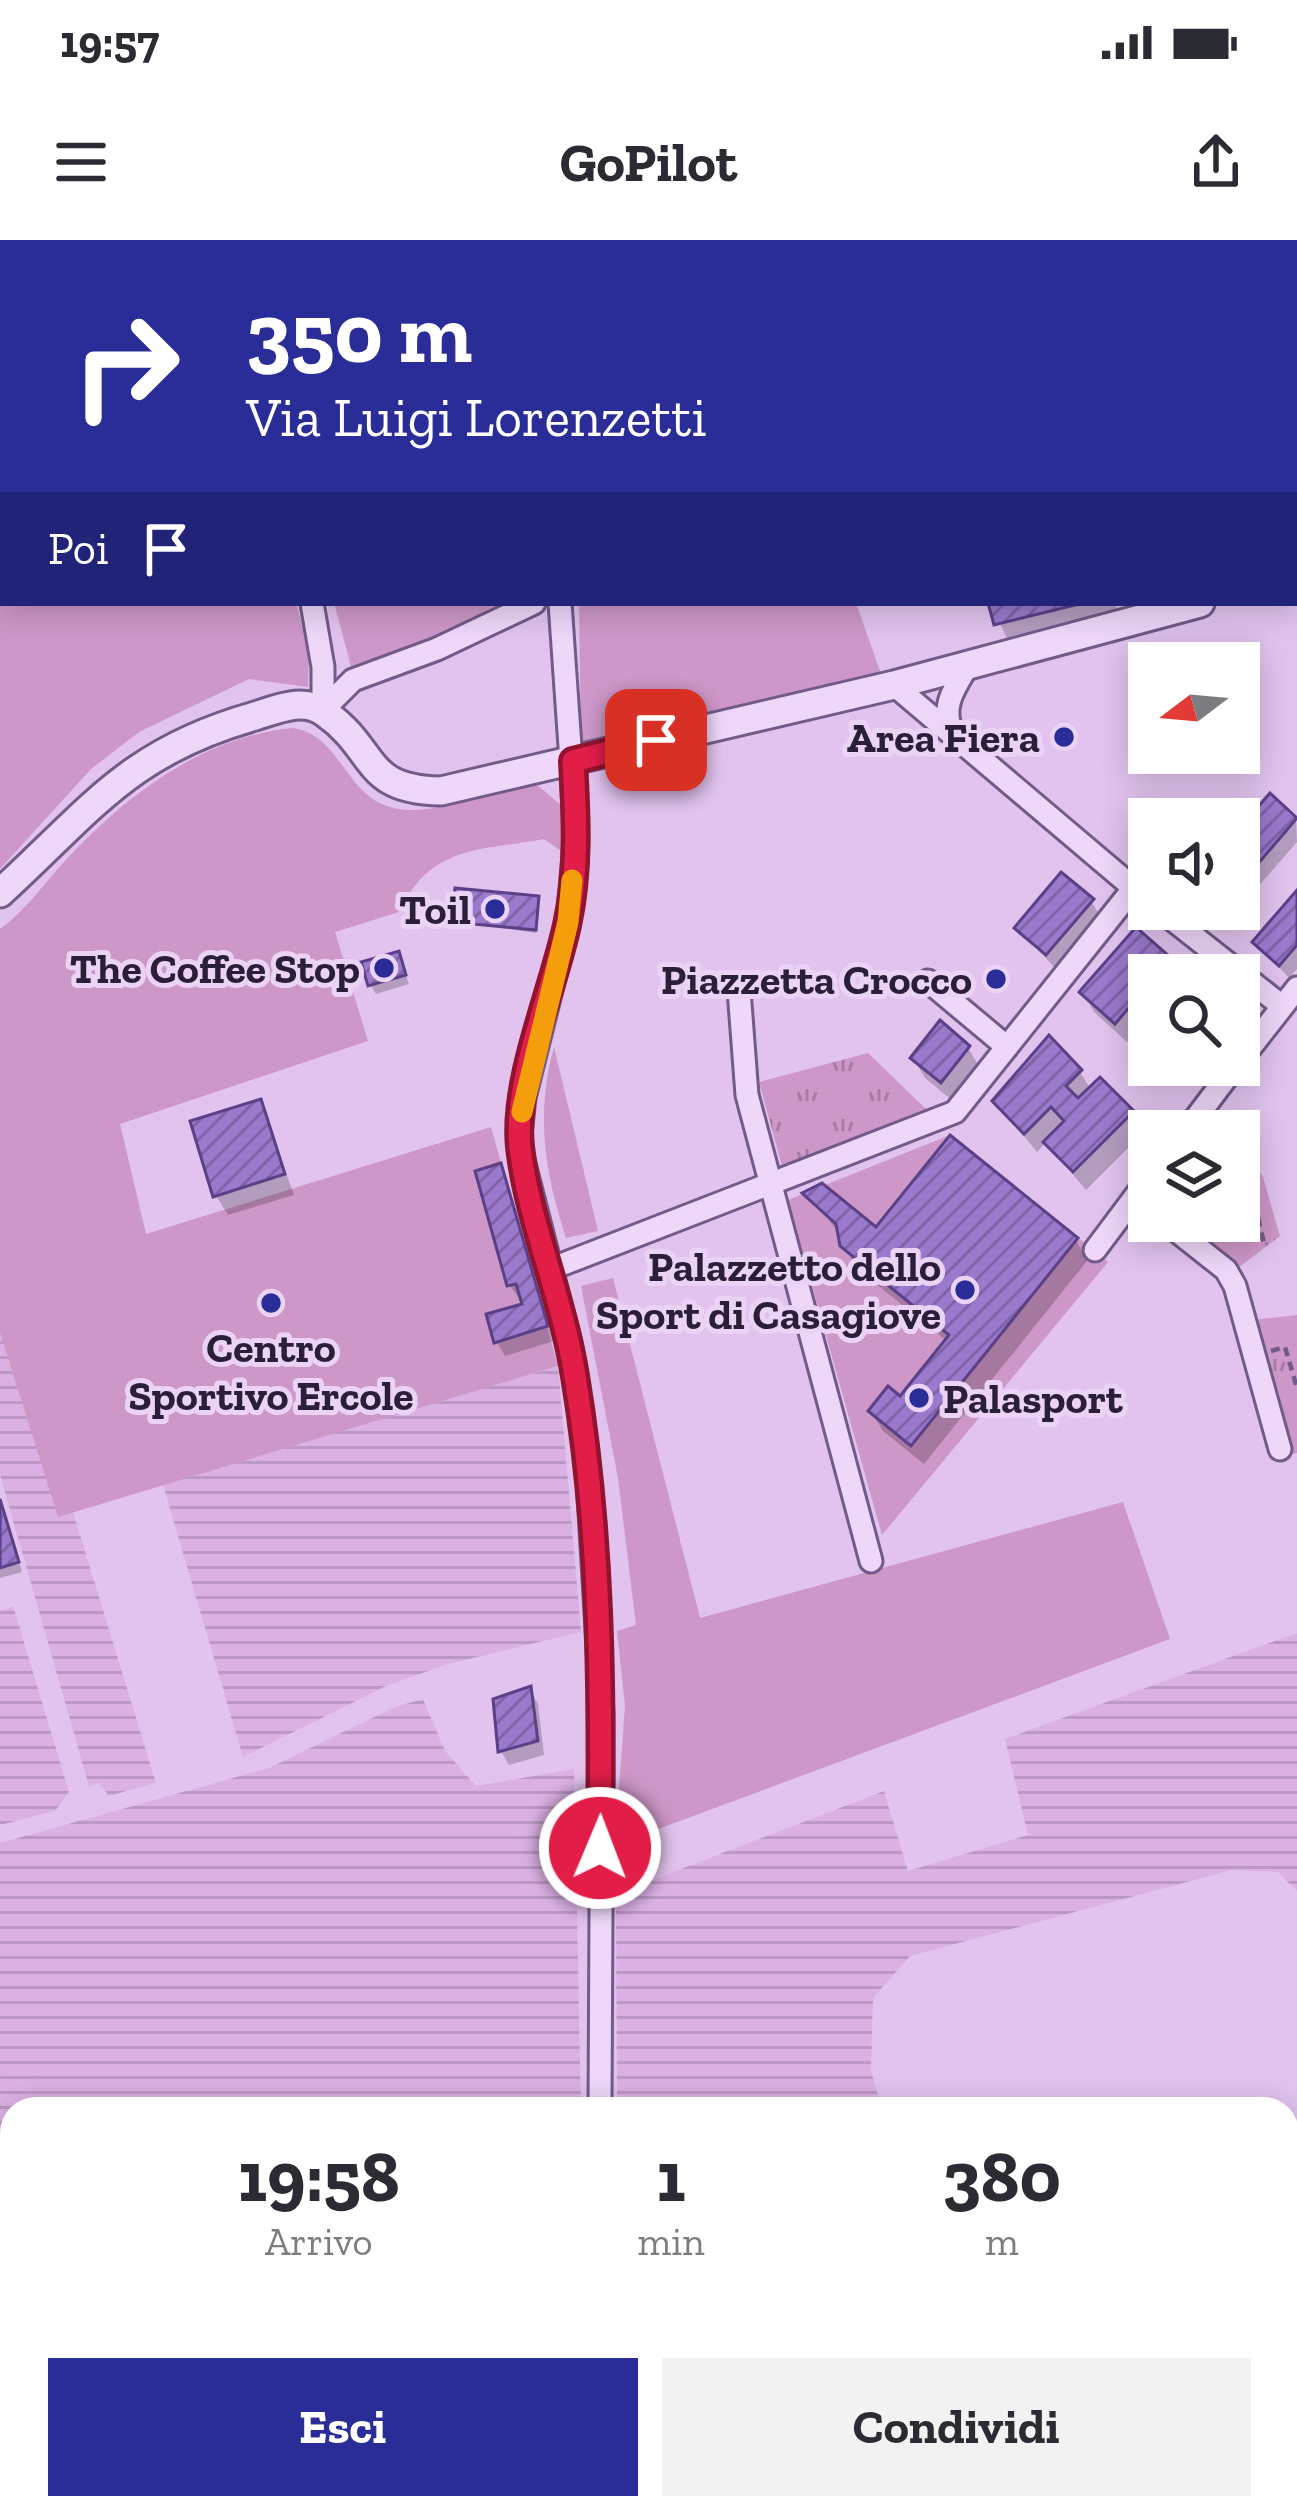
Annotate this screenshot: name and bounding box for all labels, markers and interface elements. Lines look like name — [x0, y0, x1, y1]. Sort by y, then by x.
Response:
text: 19:57 — [60, 15, 159, 69]
icon: menu — [48, 129, 114, 195]
icon: share — [1183, 129, 1249, 195]
text: GoPilot — [560, 130, 737, 195]
text: 350 m — [246, 283, 472, 384]
icon: right — [48, 288, 204, 444]
text: Via Luigi Lorenzetti — [246, 385, 707, 450]
icon: arrive — [133, 516, 199, 582]
text: Poi — [48, 522, 109, 576]
north arrow — [1128, 642, 1260, 774]
map controls — [1128, 642, 1260, 1242]
pin — [605, 689, 707, 791]
icon: arrive — [623, 707, 689, 773]
place label: Area Fiera — [847, 712, 1040, 763]
marker: Area Fiera — [1051, 724, 1077, 750]
button: sound — [1128, 798, 1260, 930]
place label: Toil — [399, 884, 471, 935]
marker: Toil — [482, 896, 508, 922]
place label: The Coffee Stop — [70, 943, 360, 994]
place label: Piazzetta Crocco — [661, 954, 972, 1005]
button: search — [1128, 954, 1260, 1086]
marker: The Coffee Stop — [371, 955, 397, 981]
marker: Piazzetta Crocco — [983, 966, 1009, 992]
button: layers — [1128, 1110, 1260, 1242]
place label: Palazzetto dello Sport di Casagiove — [596, 1241, 941, 1340]
marker: Palazzetto dello Sport di Casagiove — [952, 1277, 978, 1303]
marker: Centro Sportivo Ercole — [258, 1290, 284, 1316]
place label: Centro Sportivo Ercole — [128, 1322, 414, 1421]
place label: Palasport — [943, 1373, 1124, 1424]
marker: Palasport — [906, 1385, 932, 1411]
position arrow — [537, 1785, 663, 1911]
text: 19:58 — [238, 2133, 400, 2219]
text: 1 — [657, 2133, 686, 2219]
text: 380 — [942, 2133, 1061, 2219]
text: Arrivo — [265, 2218, 373, 2265]
text: min — [638, 2218, 705, 2265]
text: m — [985, 2218, 1019, 2265]
button: Esci — [48, 2358, 638, 2496]
button: Condividi — [662, 2358, 1251, 2496]

